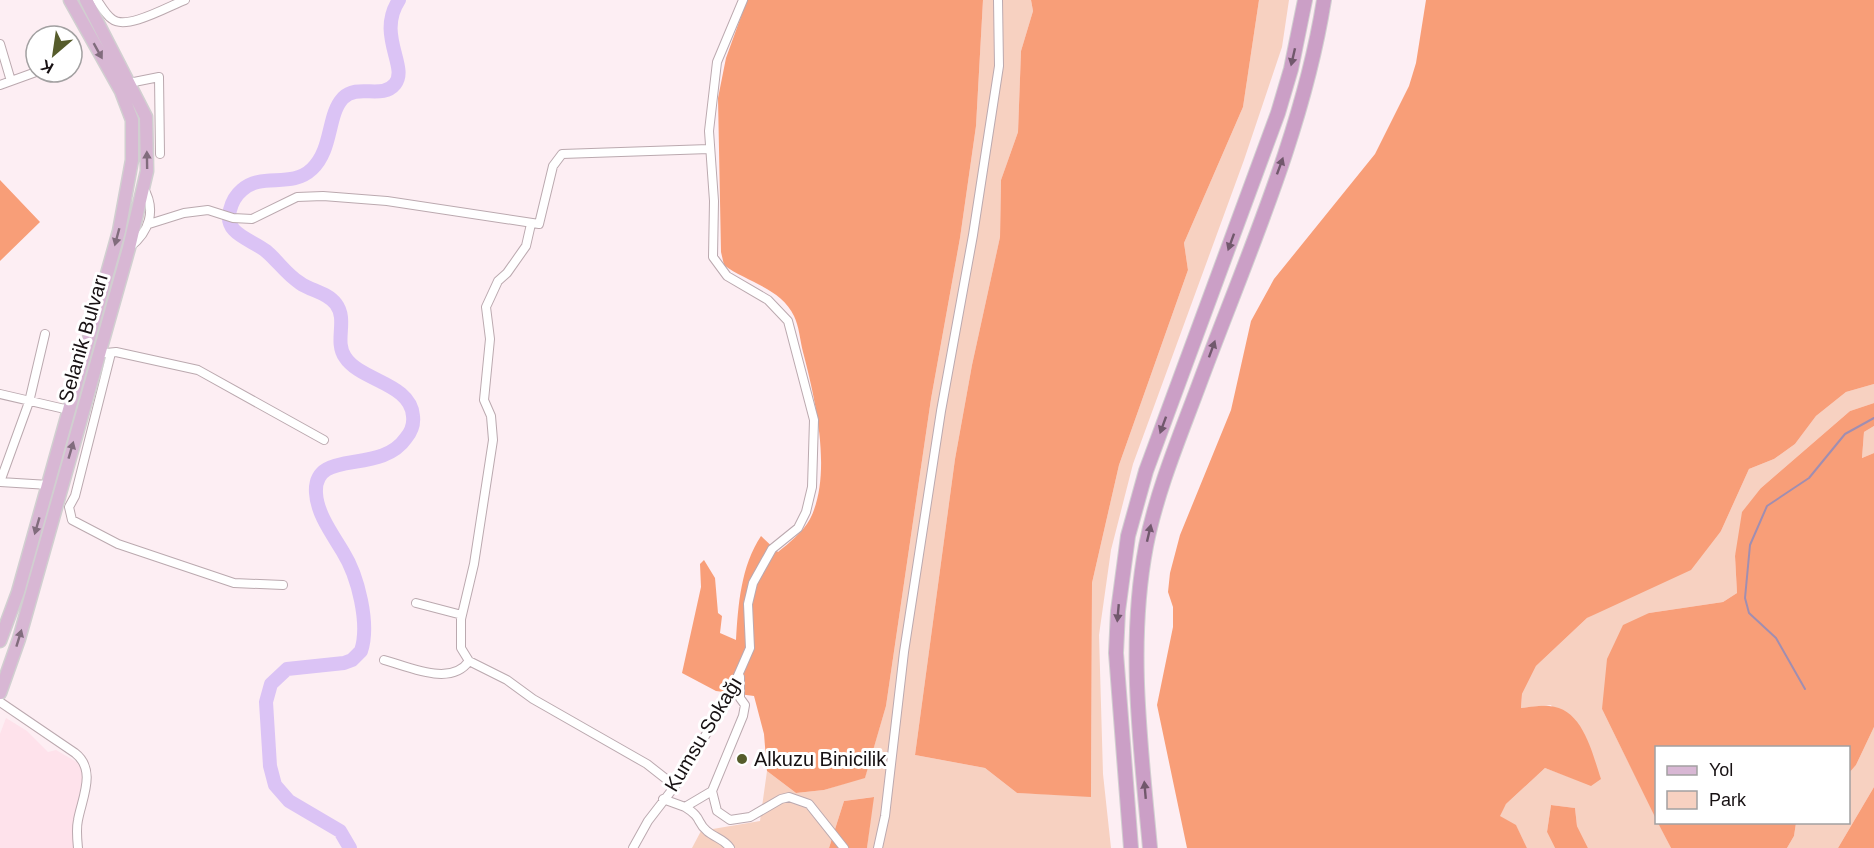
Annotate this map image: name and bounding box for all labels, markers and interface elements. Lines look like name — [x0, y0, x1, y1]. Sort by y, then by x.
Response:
north arrow — [24, 24, 84, 84]
one-way arrow — [93, 43, 104, 59]
one-way arrow — [1288, 48, 1298, 67]
text: K — [37, 56, 56, 77]
one-way arrow — [142, 151, 152, 170]
one-way arrow — [1275, 157, 1285, 175]
one-way arrow — [112, 228, 121, 246]
one-way arrow — [1226, 233, 1235, 251]
street label: Selanik Bulvarı — [54, 271, 112, 405]
one-way arrow — [1208, 340, 1217, 358]
one-way arrow — [1157, 416, 1167, 434]
one-way arrow — [67, 441, 76, 459]
one-way arrow — [32, 517, 41, 535]
one-way arrow — [1145, 523, 1154, 542]
one-way arrow — [1113, 604, 1123, 623]
one-way arrow — [15, 629, 24, 647]
street label: Kumsu Sokağı — [660, 673, 746, 795]
legend — [1655, 746, 1850, 824]
place label: Alkuzu Binicilik — [754, 748, 887, 770]
marker: Alkuzu Binicilik — [735, 752, 749, 766]
text: Yol — [1709, 760, 1733, 780]
one-way arrow — [1140, 780, 1150, 799]
text: Park — [1709, 790, 1747, 810]

